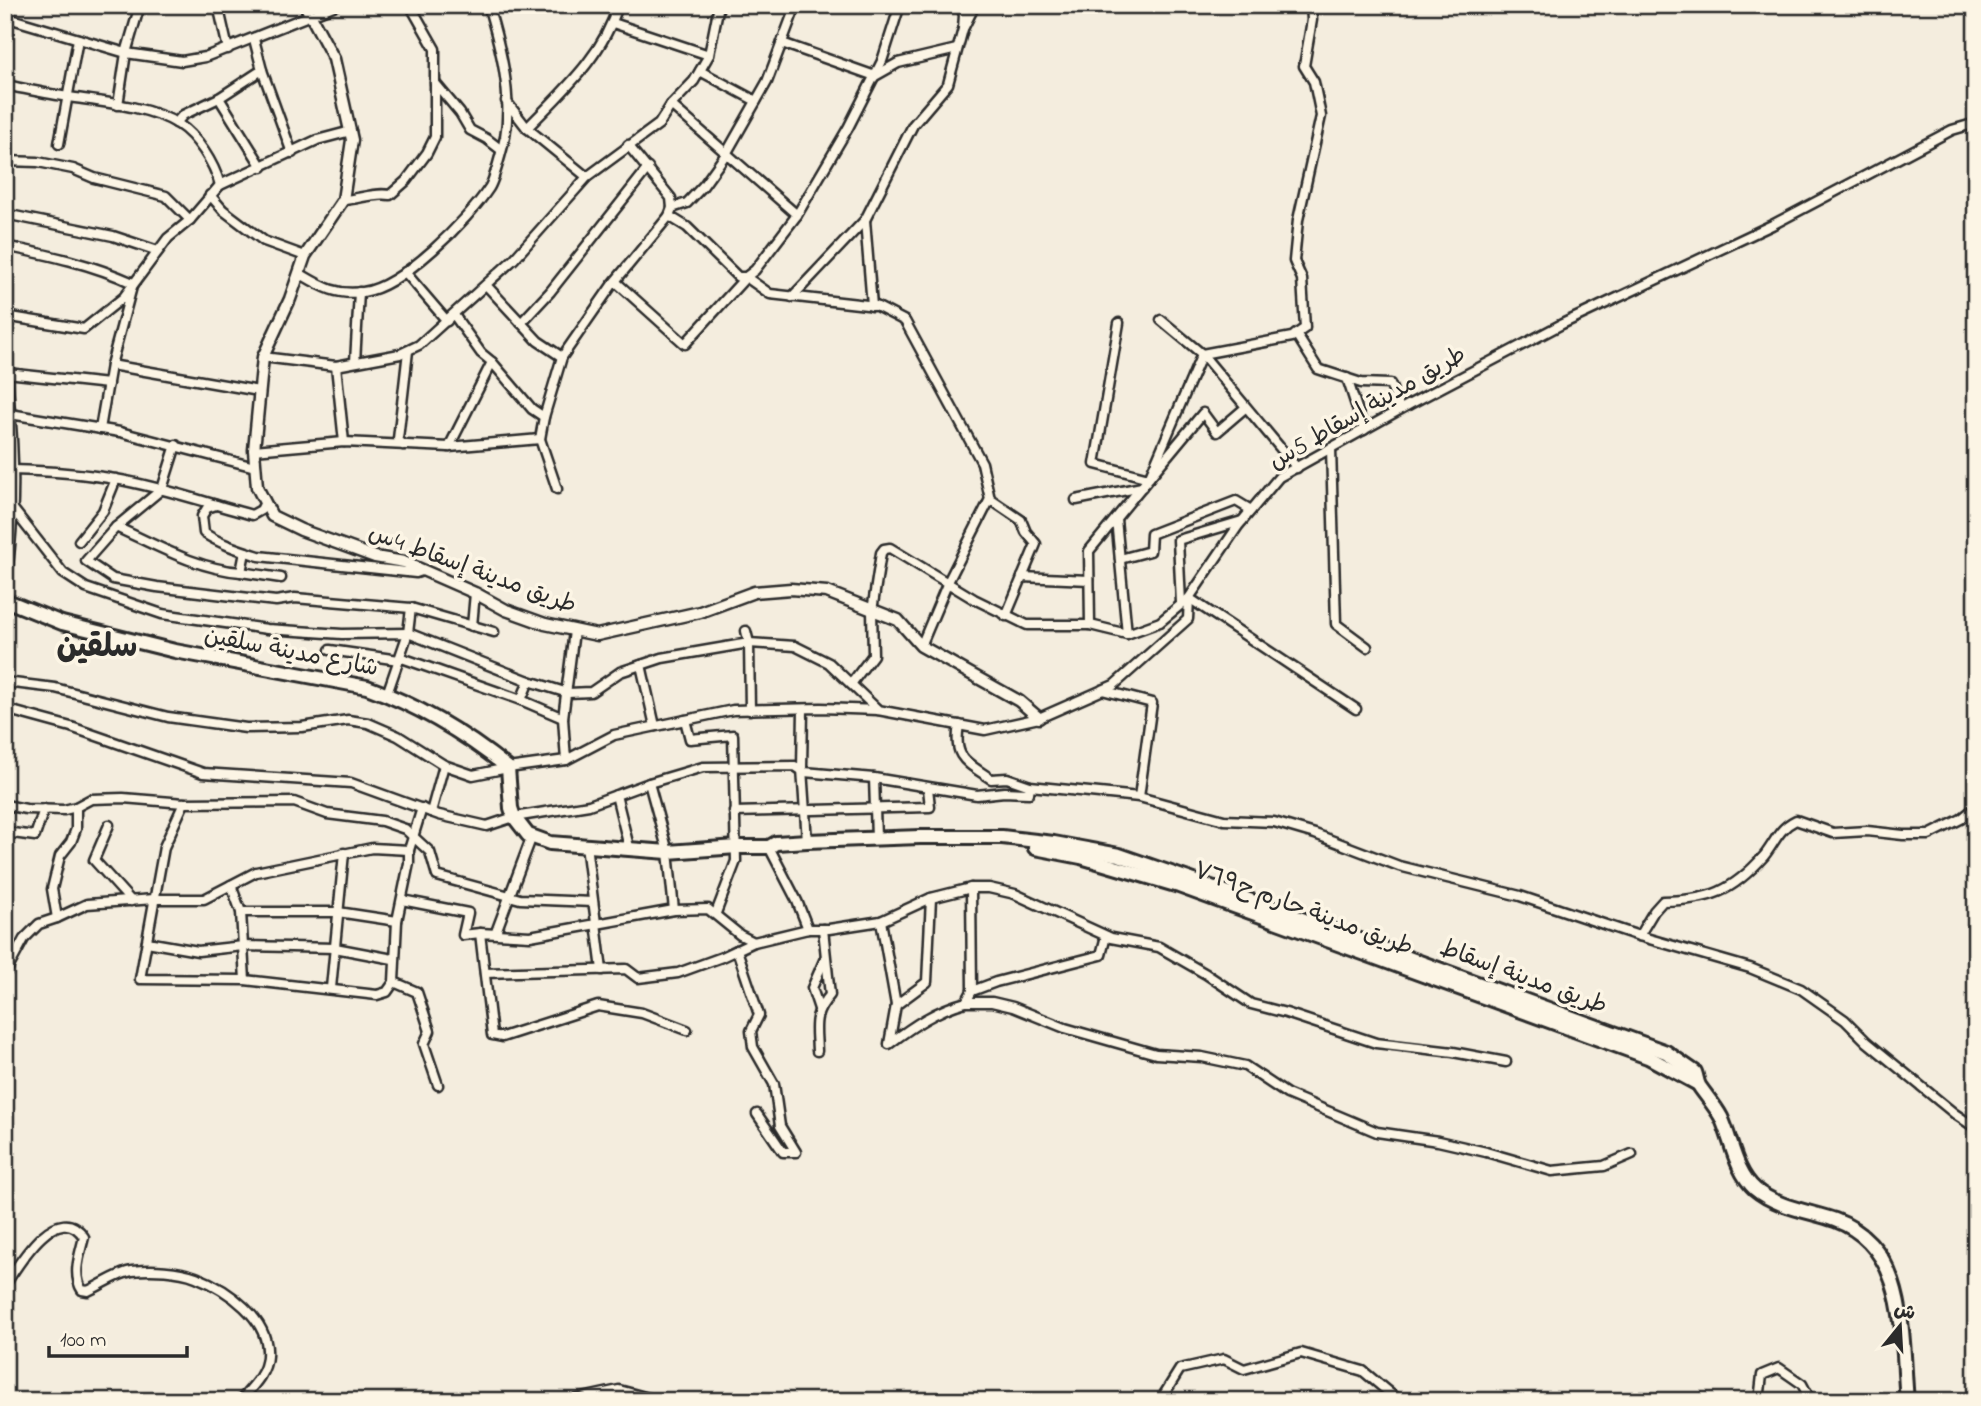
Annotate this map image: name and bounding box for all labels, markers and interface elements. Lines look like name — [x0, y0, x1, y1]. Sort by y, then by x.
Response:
street label: طريق مدينة إسقاط 5س — [1263, 338, 1473, 480]
street label: طريق مدينة إسقاط 4س — [363, 516, 581, 624]
street label: شارع مدينة سلقين — [201, 619, 381, 687]
district label: سلقين — [57, 625, 137, 672]
street label: طريق مدينة حارم ح٧٦٩ — [1188, 854, 1418, 966]
street label: طريق مدينة إسقاط — [1434, 931, 1612, 1025]
north arrow — [1866, 1290, 1936, 1360]
text: ش — [1890, 1296, 1919, 1328]
scale bar — [49, 1315, 187, 1359]
text: 100 m — [60, 1326, 106, 1356]

